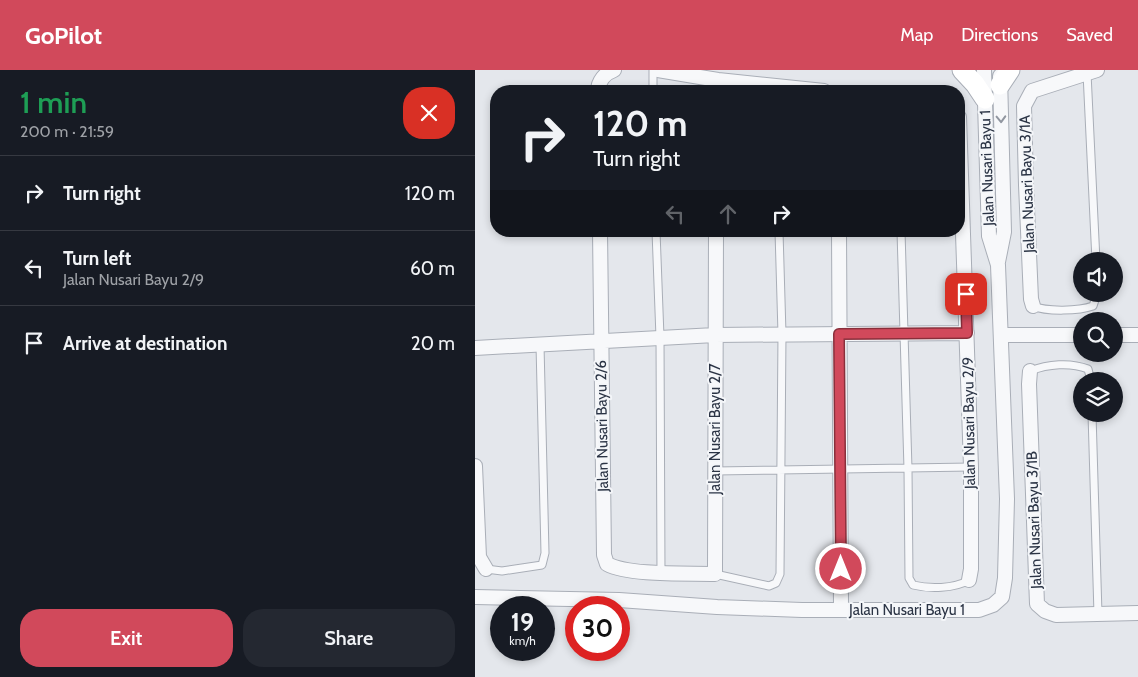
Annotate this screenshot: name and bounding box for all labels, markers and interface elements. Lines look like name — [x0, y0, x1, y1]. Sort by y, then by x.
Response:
text: GoPilot — [25, 21, 102, 50]
text: Map — [900, 24, 933, 46]
text: Directions — [961, 24, 1038, 46]
text: Saved — [1066, 24, 1113, 46]
text: 1 min — [20, 84, 87, 121]
button: close — [403, 87, 455, 139]
text: 120 m — [593, 102, 687, 145]
icon: right — [510, 105, 575, 170]
street label: Jalan Nusari Bayu 1 — [976, 110, 998, 227]
street label: Jalan Nusari Bayu 3/1A — [1016, 114, 1038, 254]
one-way arrow — [996, 115, 1006, 123]
text: 200 m · 21:59 — [20, 122, 114, 141]
text: Turn right — [593, 145, 680, 172]
icon: right — [20, 179, 48, 207]
text: Turn right — [63, 182, 141, 205]
text: 120 m — [405, 182, 455, 205]
icon: left — [661, 200, 689, 228]
icon: ahead — [714, 200, 742, 228]
icon: right — [767, 200, 795, 228]
text: Turn left — [63, 247, 131, 270]
map controls — [1073, 252, 1123, 422]
button: sound — [1073, 252, 1123, 302]
icon: left — [20, 254, 48, 282]
text: 60 m — [410, 257, 455, 280]
text: Jalan Nusari Bayu 2/9 — [63, 270, 204, 289]
pin — [945, 273, 987, 315]
icon: arrive — [952, 280, 980, 308]
button: search — [1073, 312, 1123, 362]
icon: arrive — [20, 329, 48, 357]
text: Arrive at destination — [63, 332, 227, 355]
text: 20 m — [411, 332, 455, 355]
street label: Jalan Nusari Bayu 2/9 — [959, 357, 979, 490]
street label: Jalan Nusari Bayu 2/6 — [592, 360, 612, 493]
street label: Jalan Nusari Bayu 2/7 — [706, 363, 724, 496]
button: layers — [1073, 372, 1123, 422]
street label: Jalan Nusari Bayu 3/1B — [1023, 451, 1045, 590]
position arrow — [814, 542, 866, 594]
speed limit sign: 30 — [565, 596, 630, 661]
street label: Jalan Nusari Bayu 1 — [848, 601, 965, 619]
text: 19 — [511, 607, 534, 637]
button: Exit — [20, 609, 233, 667]
button: Share — [243, 609, 455, 667]
text: km/h — [509, 633, 536, 648]

